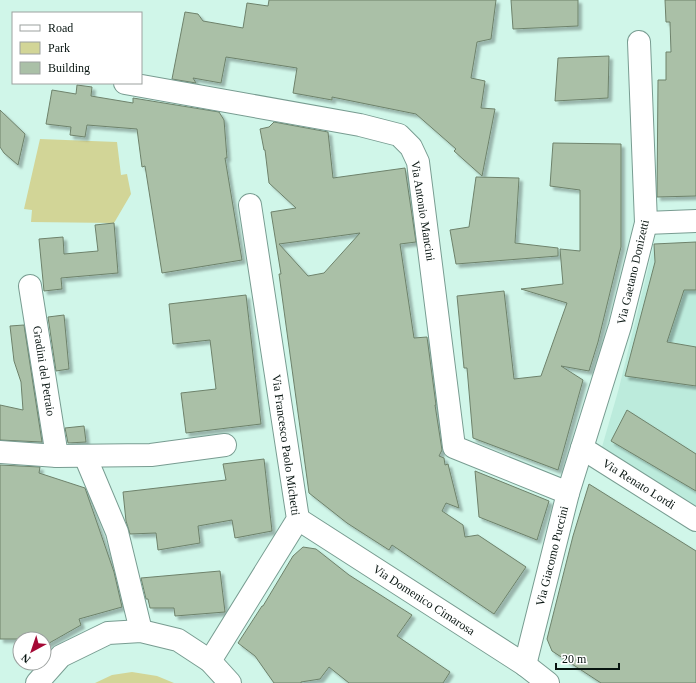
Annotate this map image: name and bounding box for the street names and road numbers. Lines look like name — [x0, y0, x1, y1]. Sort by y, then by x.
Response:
street label: Via Antonio Mancini — [408, 160, 438, 263]
street label: Via Gaetano Donizetti — [614, 218, 652, 326]
street label: Gradini del Petraio — [30, 325, 58, 417]
street label: Via Francesco Paolo Michetti — [269, 374, 303, 517]
street label: Via Renato Lordi — [600, 456, 679, 512]
street label: Via Giacomo Puccini — [533, 504, 571, 607]
street label: Via Domenico Cimarosa — [370, 562, 478, 639]

